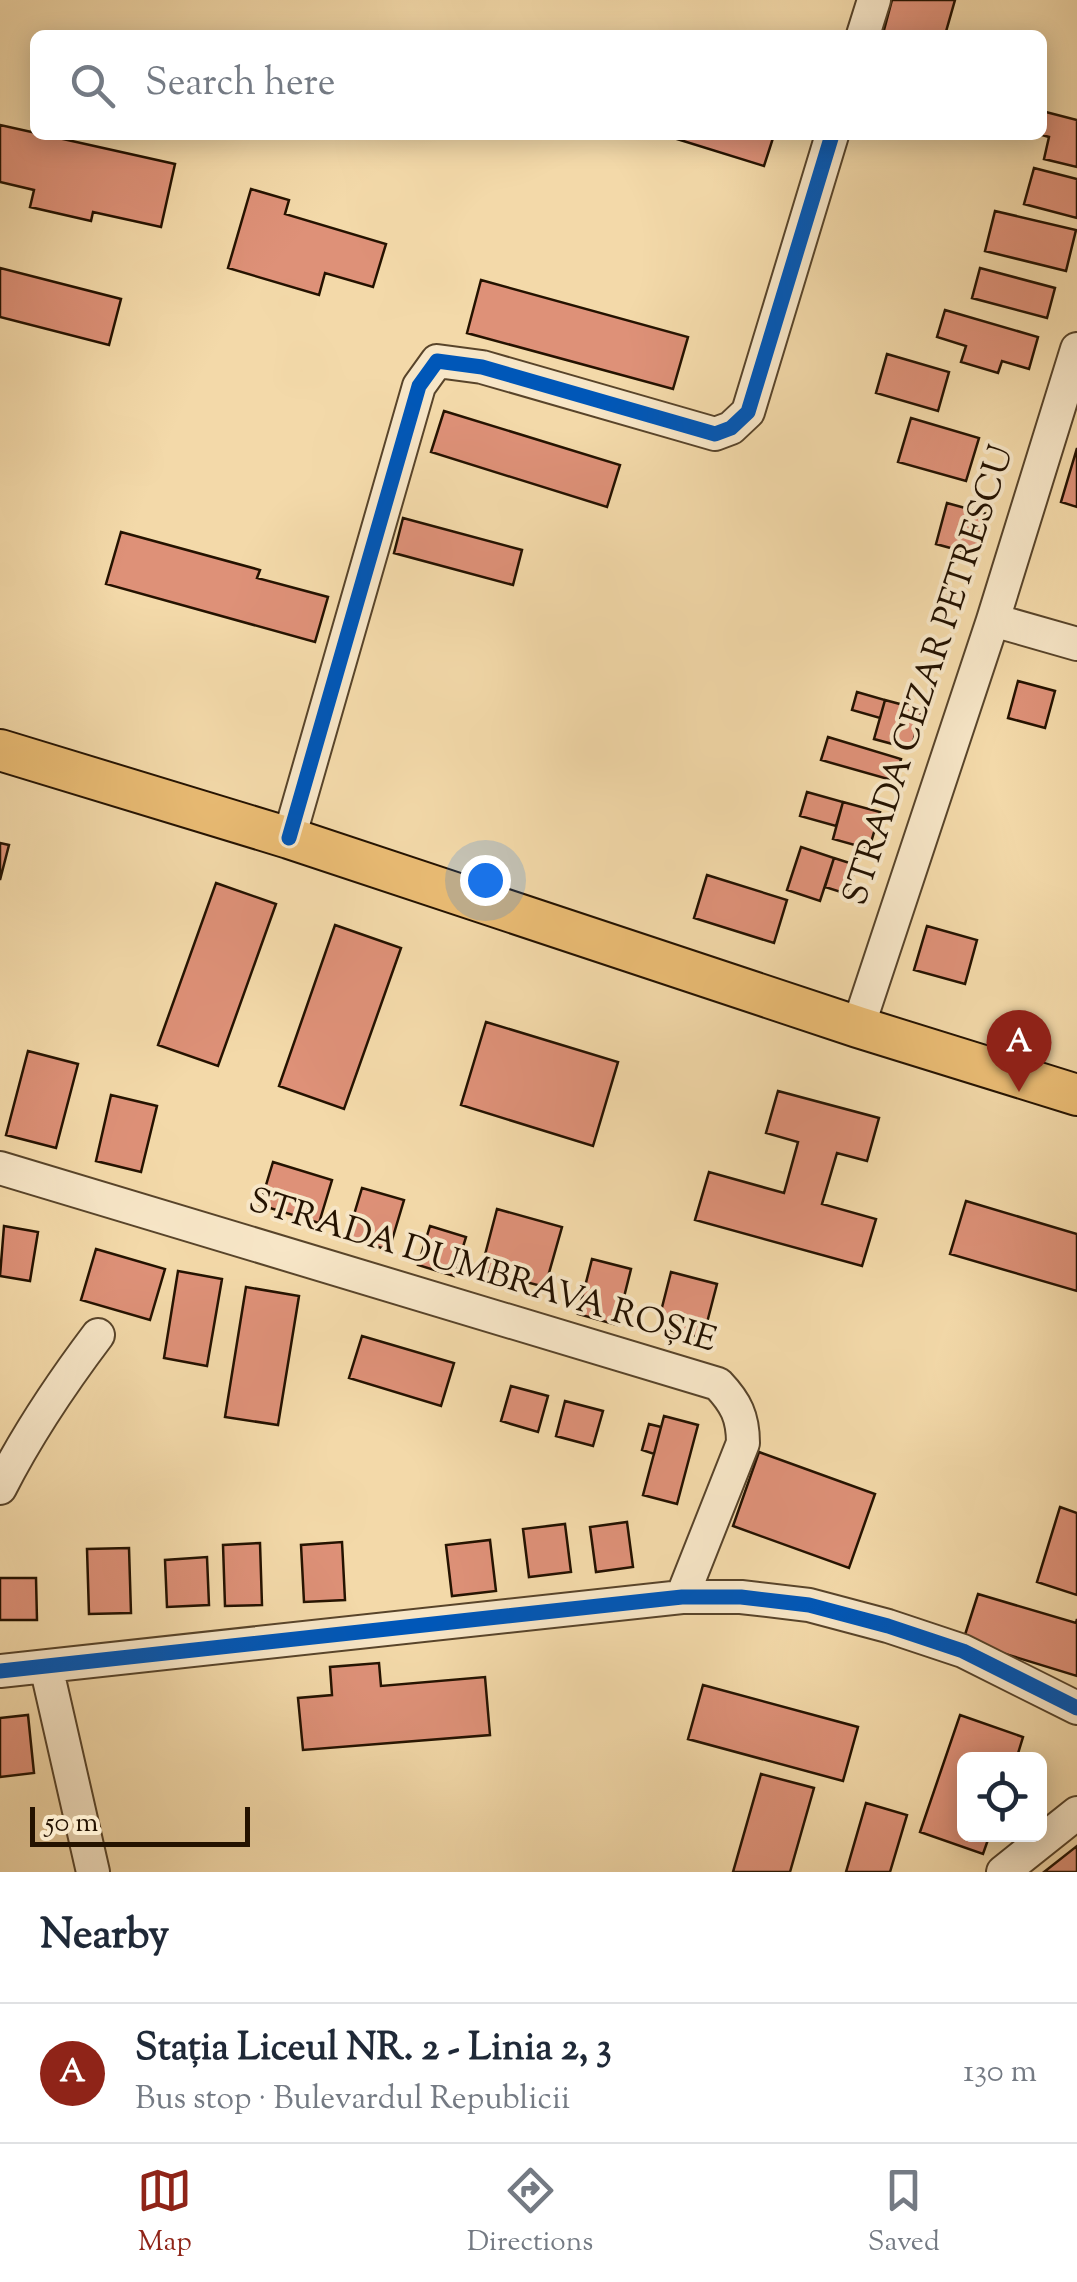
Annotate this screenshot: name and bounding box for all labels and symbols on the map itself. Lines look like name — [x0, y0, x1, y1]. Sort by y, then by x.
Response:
street label: STRADA CEZAR PETRESCU — [832, 440, 1028, 912]
your location — [460, 855, 511, 906]
pin: A — [986, 1010, 1052, 1092]
street label: STRADA DUMBRAVA ROȘIE — [242, 1176, 722, 1368]
scale bar — [30, 1802, 250, 1846]

